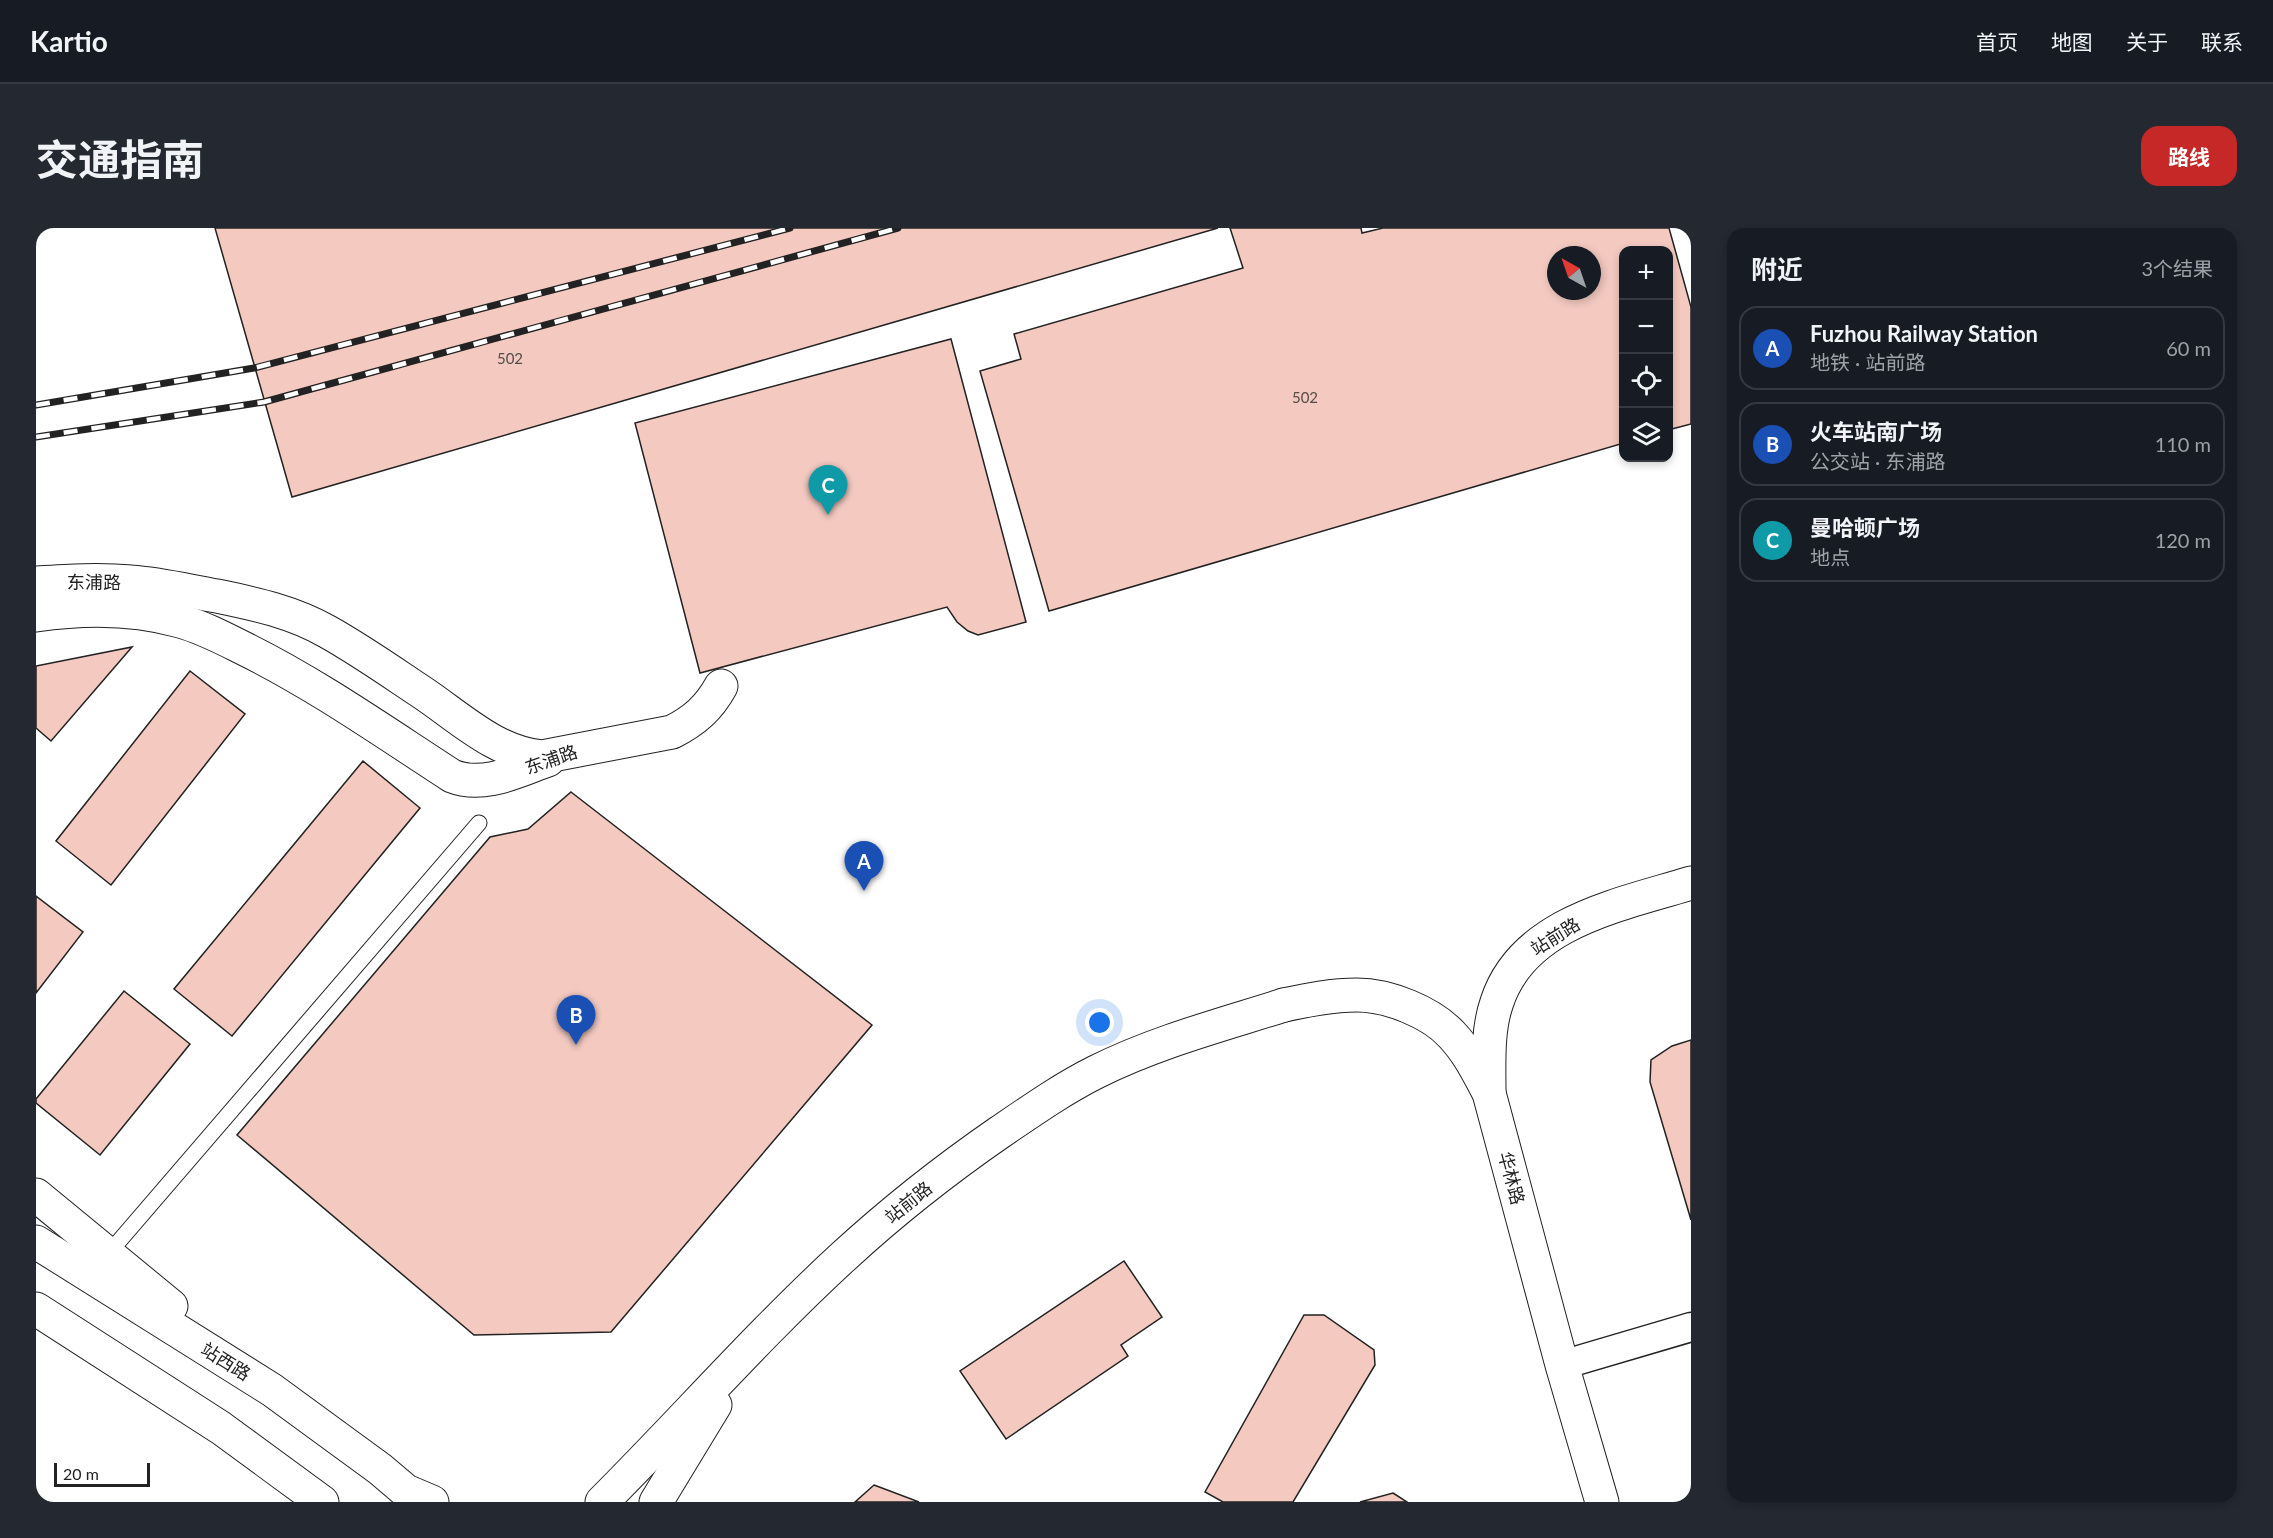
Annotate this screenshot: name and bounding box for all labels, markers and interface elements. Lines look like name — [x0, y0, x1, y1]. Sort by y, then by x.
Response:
text: Kartio — [30, 24, 108, 58]
text: 首页 — [1976, 29, 2018, 54]
text: 地图 — [2051, 29, 2093, 54]
text: 关于 — [2126, 29, 2168, 54]
text: 联系 — [2201, 29, 2243, 54]
button: 路线 — [2141, 126, 2237, 186]
text: 交通指南 — [36, 134, 204, 184]
north arrow — [1547, 246, 1601, 300]
map controls — [1619, 246, 1673, 462]
button: + — [1619, 246, 1673, 300]
text: 附近 — [1751, 253, 1803, 285]
text: 3个结果 — [2141, 256, 2213, 280]
button: − — [1619, 300, 1673, 354]
text: Fuzhou Railway Station — [1810, 320, 2038, 347]
text: A — [1766, 336, 1779, 360]
text: 60 m — [2166, 336, 2211, 360]
house number: 502 — [497, 349, 523, 367]
text: 地铁 · 站前路 — [1810, 350, 1925, 374]
button: locate — [1619, 354, 1673, 408]
house number: 502 — [1292, 388, 1318, 406]
button: layers — [1619, 408, 1673, 462]
text: 火车站南广场 — [1810, 418, 1942, 445]
text: B — [1766, 432, 1779, 456]
text: 110 m — [2155, 432, 2211, 456]
text: 公交站 · 东浦路 — [1810, 449, 1945, 473]
pin: C — [808, 466, 848, 515]
text: 曼哈顿广场 — [1810, 514, 1920, 541]
text: C — [1766, 528, 1779, 552]
text: 120 m — [2155, 528, 2211, 552]
text: 地点 — [1810, 545, 1850, 569]
street label: 东浦路 — [67, 571, 121, 593]
street label: 东浦路 — [522, 740, 580, 778]
pin: A — [844, 842, 884, 891]
street label: 站前路 — [1526, 912, 1584, 960]
pin: B — [556, 996, 596, 1045]
your location — [1085, 1008, 1114, 1037]
street label: 华林路 — [1494, 1149, 1530, 1207]
street label: 站前路 — [880, 1176, 936, 1228]
street label: 站西路 — [197, 1337, 255, 1385]
scale bar — [54, 1460, 150, 1488]
text: 20 m — [63, 1464, 99, 1483]

